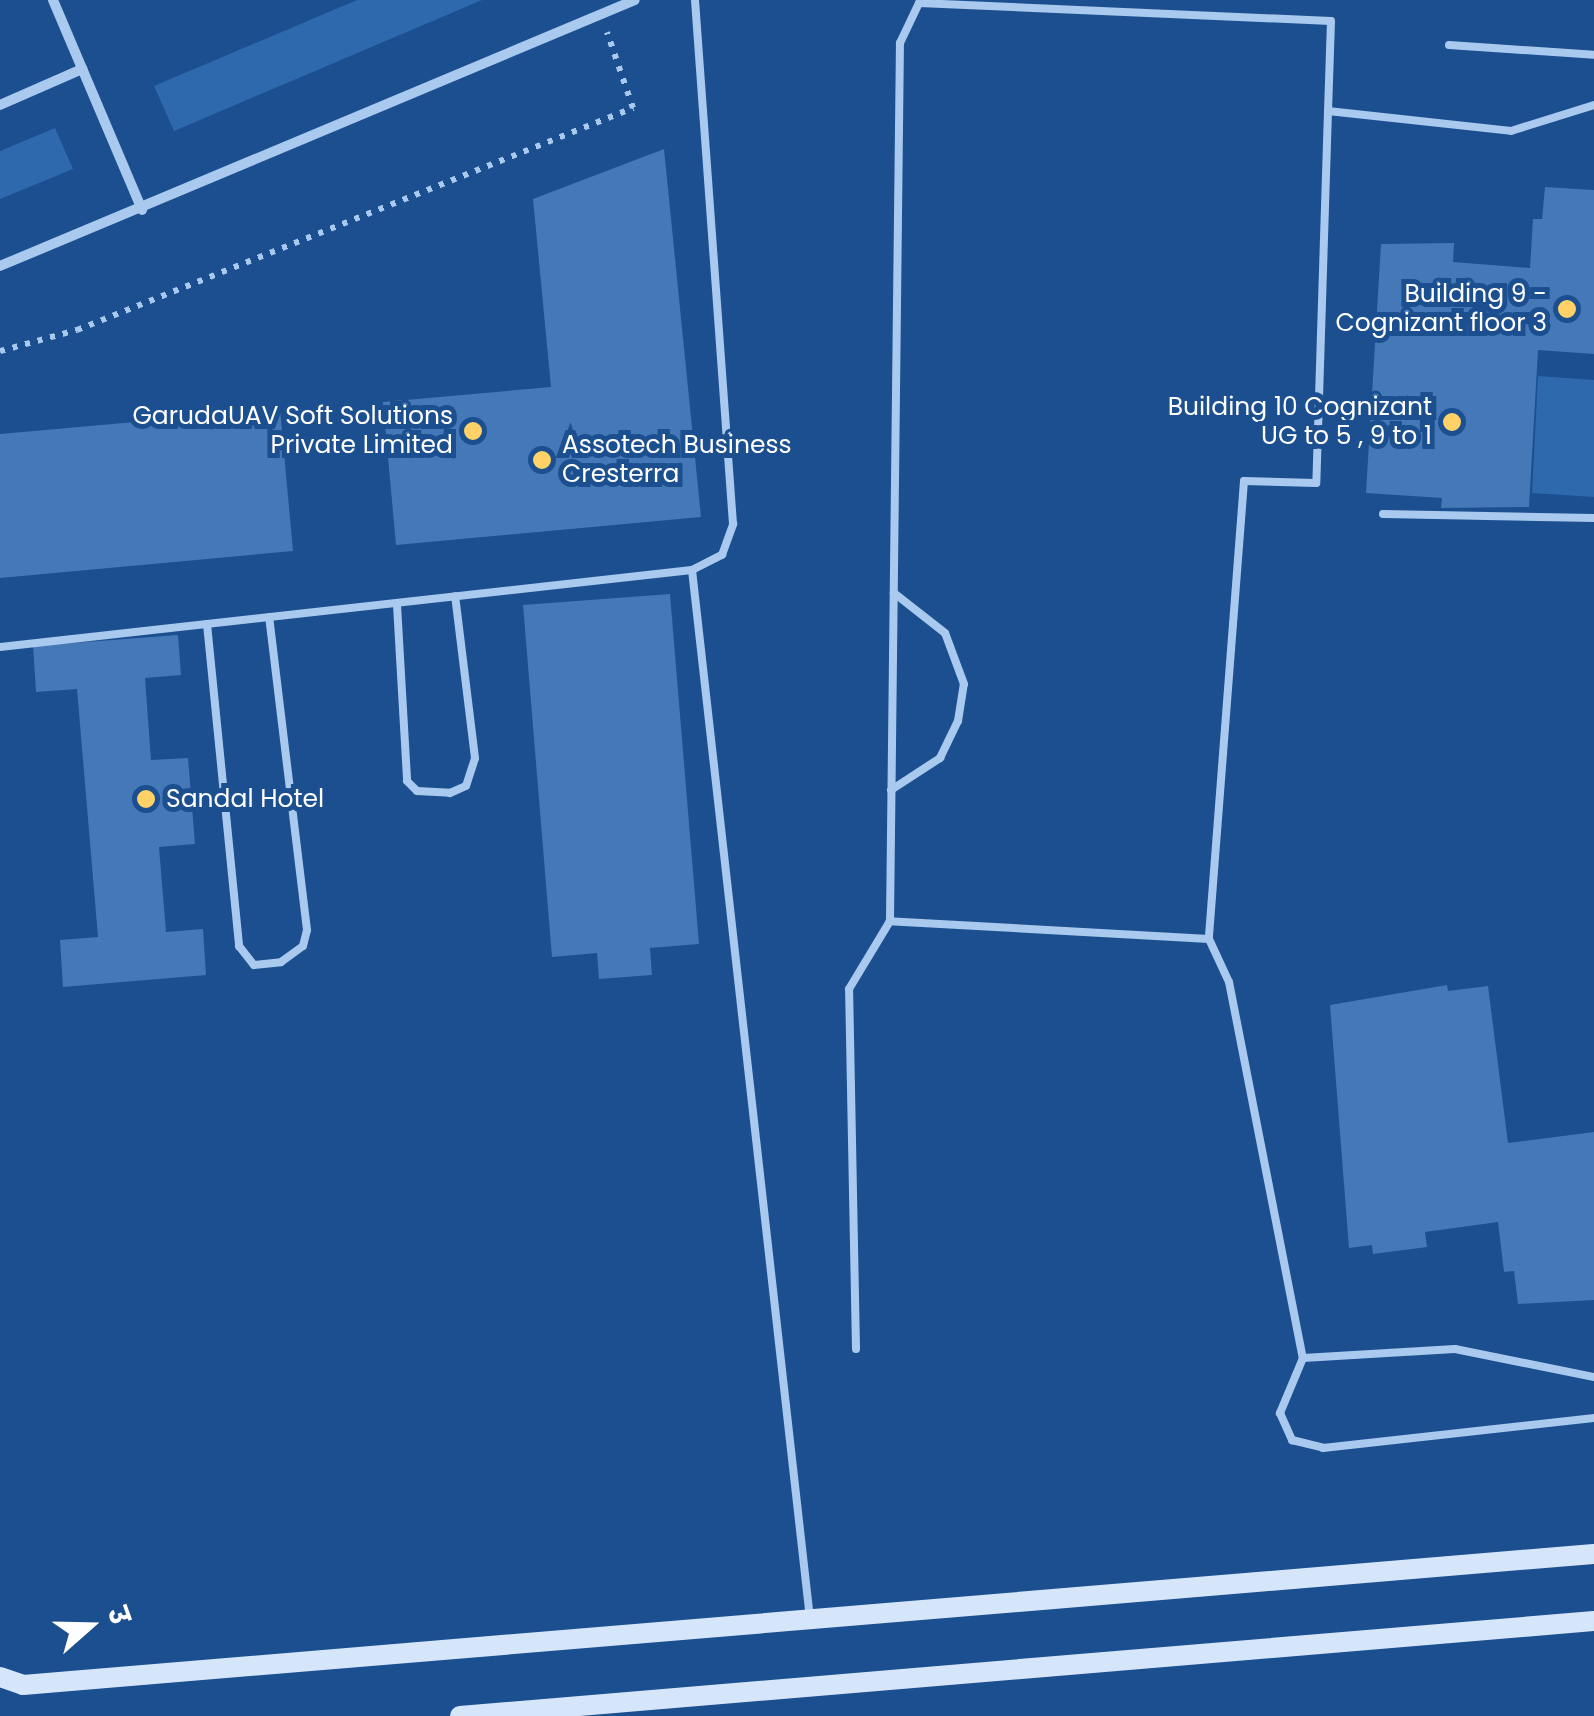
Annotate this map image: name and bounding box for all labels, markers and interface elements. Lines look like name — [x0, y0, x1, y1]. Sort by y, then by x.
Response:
place label: Building 9 - Cognizant floor 3 — [1336, 280, 1547, 339]
marker: Building 9 - Cognizant floor 3 — [1556, 298, 1578, 320]
place label: Building 10 Cognizant UG to 5 , 9 to 1 — [1168, 393, 1432, 452]
place label: GarudaUAV Soft Solutions Private Limited — [132, 402, 453, 461]
marker: Building 10 Cognizant UG to 5 , 9 to 1 — [1441, 411, 1463, 433]
marker: GarudaUAV Soft Solutions Private Limited — [462, 420, 484, 442]
place label: Assotech Business Cresterra — [562, 431, 792, 490]
marker: Assotech Business Cresterra — [531, 449, 553, 471]
place label: Sandal Hotel — [166, 784, 324, 814]
marker: Sandal Hotel — [135, 788, 157, 810]
north arrow — [40, 1576, 140, 1676]
text: उ — [98, 1601, 140, 1630]

